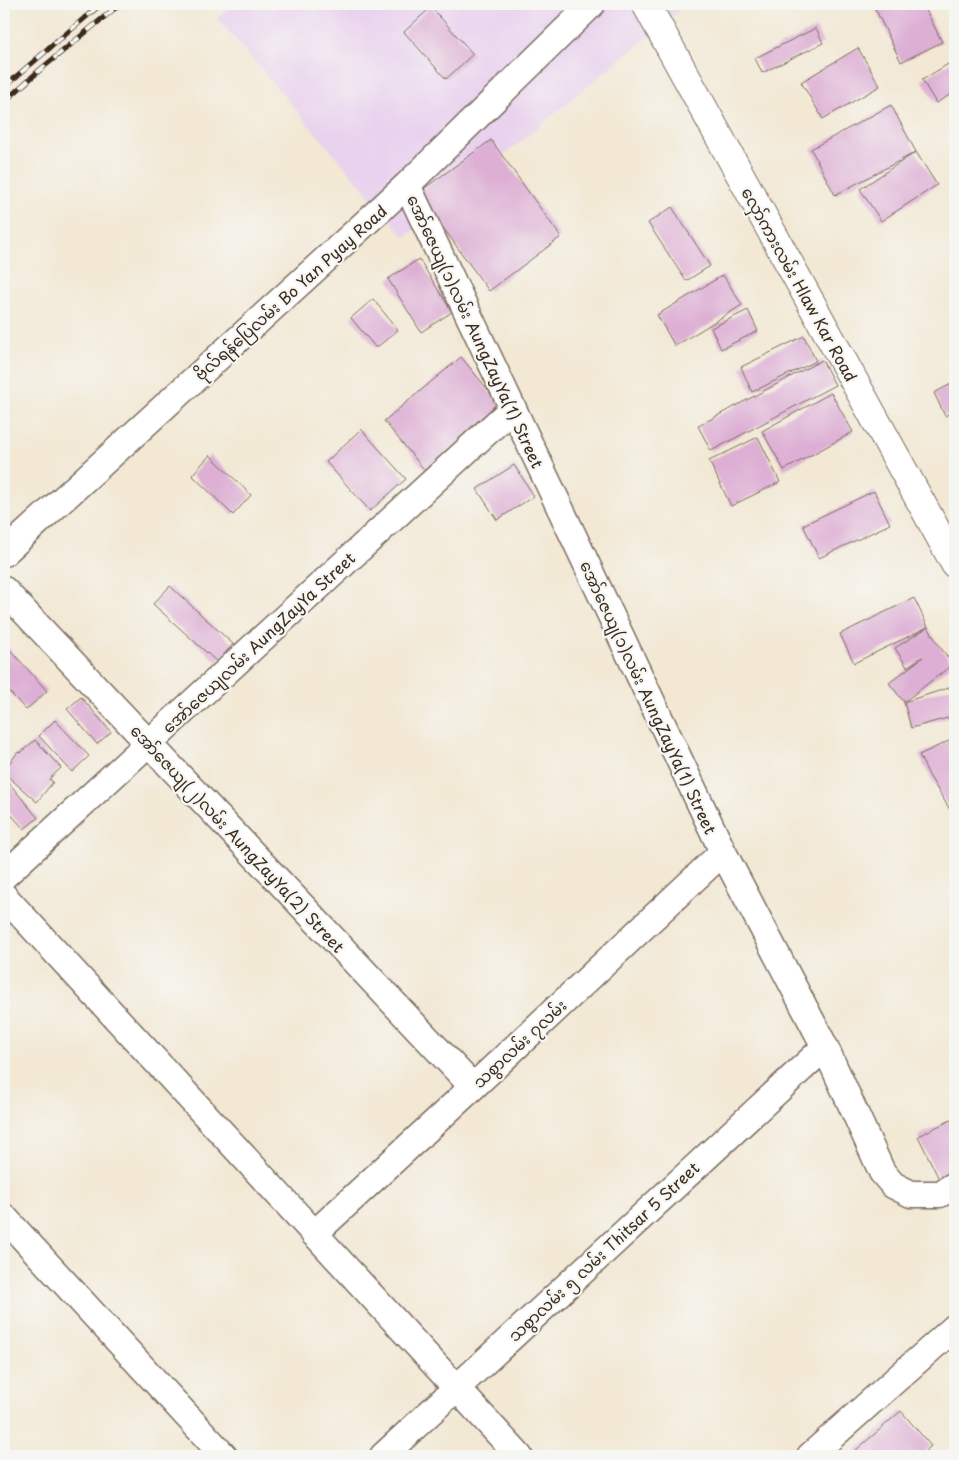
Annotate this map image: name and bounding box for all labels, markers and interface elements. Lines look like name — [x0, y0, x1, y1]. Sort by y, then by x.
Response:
street label: လှော်ကားလမ်း Hlaw Kar Road — [733, 182, 864, 388]
street label: အော်ဇေယျ(၁)လမ်း AungZayYa(1) Street — [399, 190, 550, 473]
street label: ဗိုလ်ရန်ပြေလမ်း Bo Yan Pyay Road — [188, 199, 394, 388]
street label: အော်ဇေယျလမ်း AungZayYa Street — [156, 545, 362, 740]
street label: အော်ဇေယျ(၁)လမ်း AungZayYa(1) Street — [572, 556, 723, 839]
street label: အော်ဇေယျ(၂)လမ်း AungZayYa(2) Street — [123, 719, 351, 960]
street label: သစွာလမ်း ၇လမ်း — [467, 993, 573, 1095]
street label: သစွာလမ်း ၅ လမ်း Thitsar 5 Street — [502, 1155, 706, 1349]

